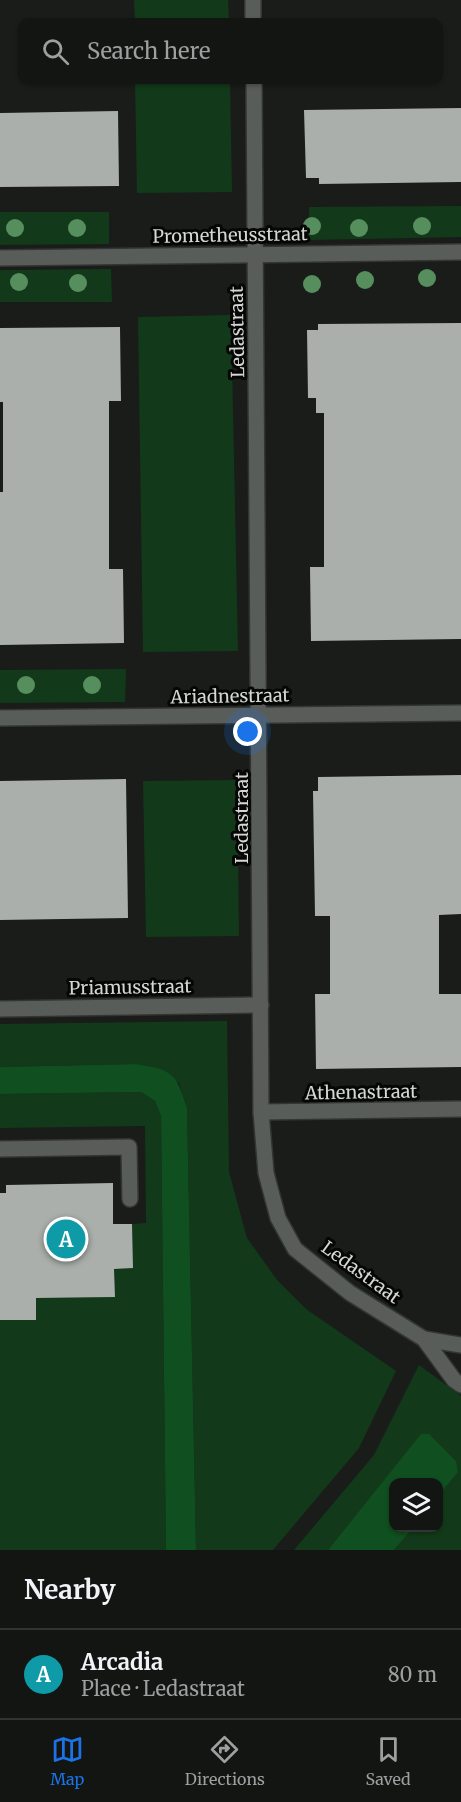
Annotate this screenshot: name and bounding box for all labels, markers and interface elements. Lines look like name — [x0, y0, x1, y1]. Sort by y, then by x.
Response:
search box — [18, 18, 443, 84]
icon: search — [39, 35, 72, 68]
text: Search here — [87, 37, 210, 65]
street label: Prometheusstraat — [152, 222, 308, 248]
street label: Ledastraat — [225, 286, 249, 378]
street label: Ariadnestraat — [169, 683, 290, 709]
your location — [233, 717, 262, 746]
street label: Ledastraat — [230, 772, 253, 864]
street label: Priamusstraat — [68, 974, 192, 1000]
street label: Athenastraat — [304, 1080, 417, 1104]
pin: A — [46, 1216, 86, 1262]
street label: Ledastraat — [317, 1236, 405, 1308]
map controls — [389, 1478, 443, 1532]
button: layers — [389, 1478, 443, 1532]
text: Nearby — [24, 1573, 116, 1606]
text: Arcadia — [81, 1648, 163, 1676]
text: A — [36, 1662, 51, 1687]
text: 80 m — [388, 1662, 437, 1687]
text: Place · Ledastraat — [81, 1676, 245, 1701]
tab: Map — [50, 1733, 84, 1789]
tab: Directions — [185, 1733, 265, 1789]
tab: Saved — [365, 1733, 411, 1789]

